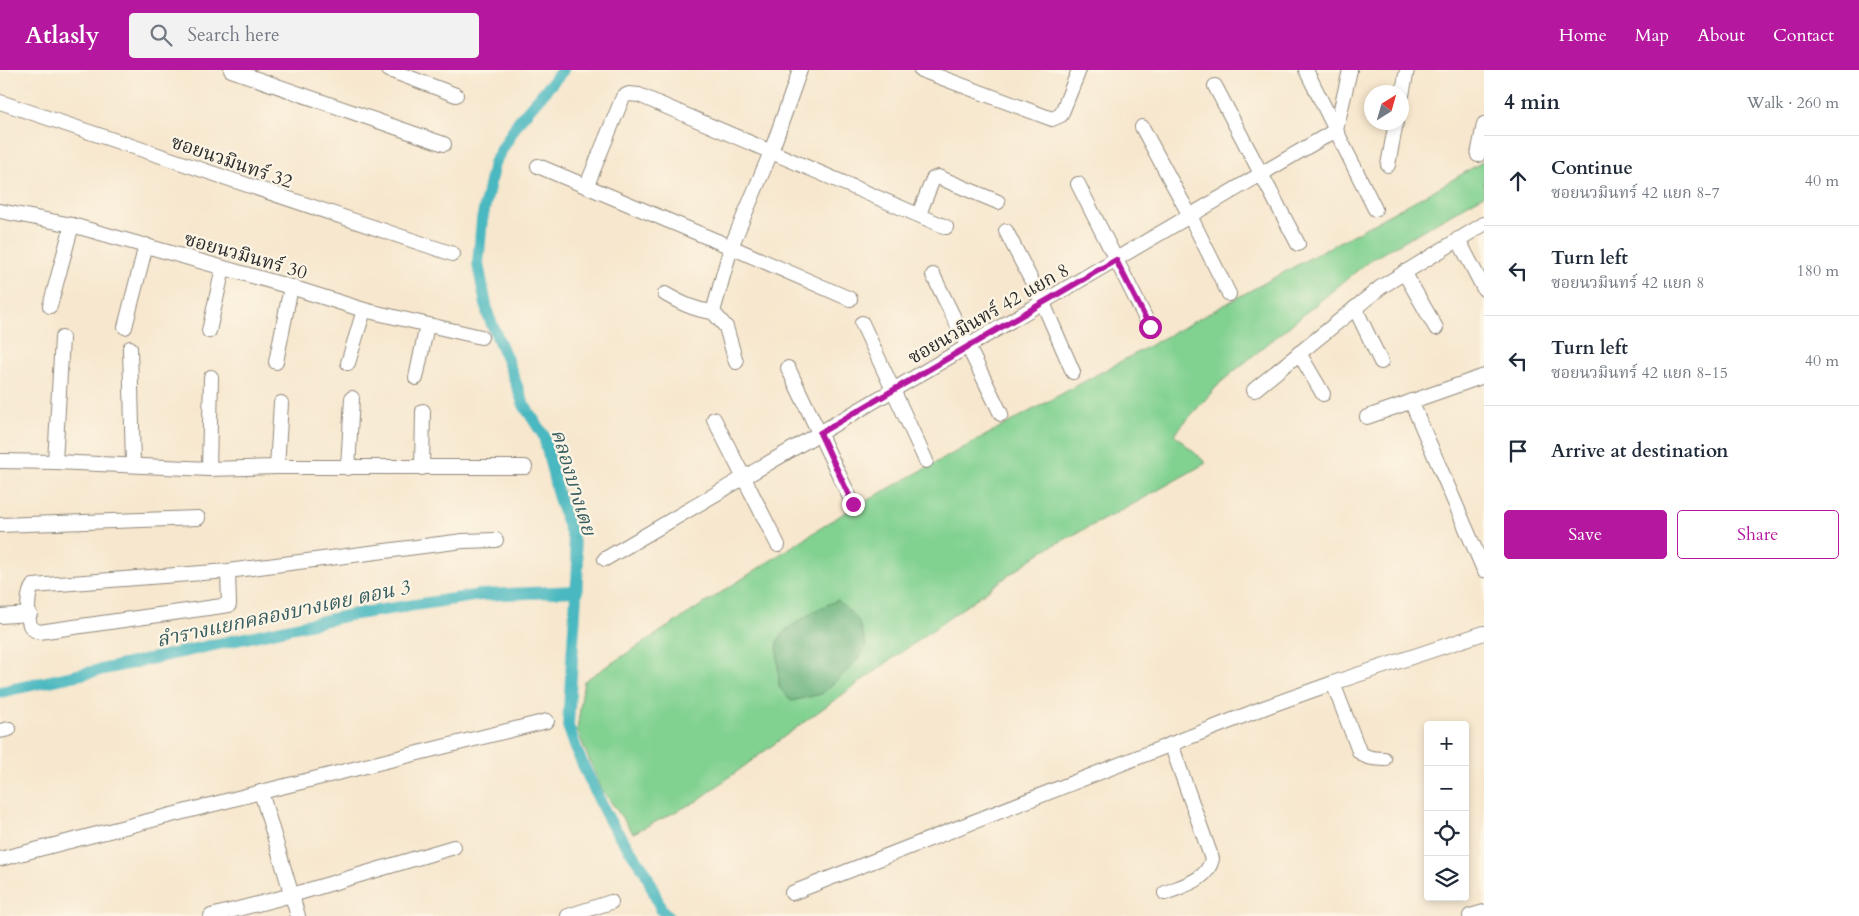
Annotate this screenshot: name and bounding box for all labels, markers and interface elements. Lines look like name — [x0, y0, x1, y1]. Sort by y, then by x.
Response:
search box — [129, 13, 479, 58]
text: Atlasly — [25, 19, 99, 52]
icon: search — [147, 21, 175, 49]
text: Search here — [187, 22, 280, 48]
text: Home — [1559, 23, 1607, 48]
text: Map — [1635, 23, 1669, 48]
text: About — [1697, 23, 1745, 48]
text: Contact — [1773, 23, 1834, 48]
north arrow — [1364, 85, 1409, 130]
text: 4 min — [1504, 88, 1560, 117]
text: Walk · 260 m — [1747, 92, 1839, 114]
street label: ซอยนวมินทร์ 32 — [167, 129, 296, 195]
text: Continue — [1551, 155, 1633, 181]
icon: ahead — [1504, 167, 1532, 195]
text: 40 m — [1805, 170, 1839, 192]
text: ซอยนวมินทร์ 42 แยก 8-7 — [1551, 182, 1720, 204]
street label: ซอยนวมินทร์ 30 — [181, 226, 311, 286]
text: Turn left — [1551, 245, 1628, 271]
street label: ซอยนวมินทร์ 42 แยก 8 — [903, 257, 1074, 371]
icon: left — [1504, 257, 1532, 285]
text: 180 m — [1797, 260, 1839, 282]
text: ซอยนวมินทร์ 42 แยก 8 — [1551, 272, 1704, 294]
route start — [1139, 316, 1162, 339]
text: Turn left — [1551, 335, 1628, 361]
icon: left — [1504, 347, 1532, 375]
text: 40 m — [1805, 350, 1839, 372]
text: ซอยนวมินทร์ 42 แยก 8-15 — [1551, 362, 1728, 384]
water label: คลองบางเตย — [545, 426, 603, 540]
icon: arrive — [1504, 437, 1532, 465]
text: Arrive at destination — [1551, 438, 1728, 464]
route end — [842, 493, 865, 516]
button: Save — [1504, 510, 1667, 559]
button: Share — [1677, 510, 1839, 559]
water label: ลำรางแยกคลองบางเตย ตอน 3 — [154, 573, 413, 654]
map controls — [1424, 721, 1469, 901]
button: + — [1424, 721, 1469, 766]
button: − — [1424, 766, 1469, 811]
button: locate — [1424, 811, 1469, 856]
button: layers — [1424, 856, 1469, 901]

